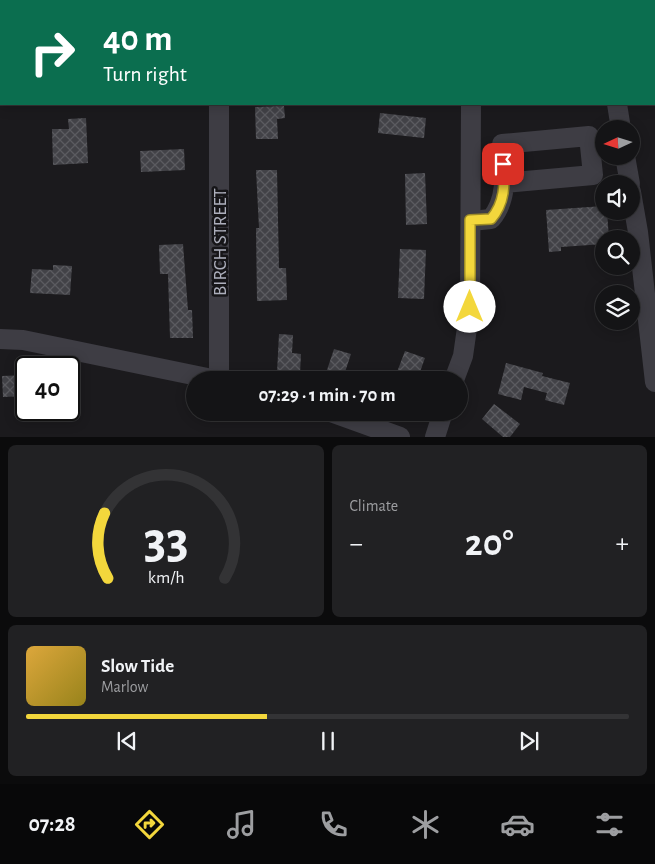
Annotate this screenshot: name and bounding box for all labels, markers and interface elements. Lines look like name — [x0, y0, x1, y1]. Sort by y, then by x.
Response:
icon: right — [20, 20, 85, 85]
text: 40 m — [103, 22, 172, 57]
text: Turn right — [103, 63, 187, 85]
north arrow — [595, 120, 640, 165]
map controls — [595, 120, 640, 330]
pin — [482, 143, 524, 185]
icon: arrive — [489, 150, 517, 178]
button: sound — [595, 175, 640, 220]
street label: BIRCH STREET — [211, 188, 230, 296]
button: search — [595, 230, 640, 275]
position arrow — [443, 280, 495, 332]
button: layers — [595, 285, 640, 330]
speed limit sign: 40 — [15, 356, 80, 421]
text: 07:29 · 1 min · 70 m — [258, 386, 396, 405]
text: Climate — [350, 498, 398, 514]
text: 33 — [143, 515, 188, 567]
text: 20° — [465, 525, 514, 563]
text: − — [350, 530, 363, 558]
text: + — [616, 530, 629, 558]
text: km/h — [147, 569, 184, 587]
text: Slow Tide — [101, 657, 174, 676]
text: Marlow — [101, 679, 148, 695]
icon: previous — [113, 727, 141, 755]
icon: pause — [314, 727, 342, 755]
icon: next — [515, 727, 543, 755]
icon: directions — [132, 807, 167, 842]
icon: music — [224, 807, 259, 842]
icon: phone — [316, 807, 351, 842]
icon: climate — [408, 807, 443, 842]
icon: car — [500, 807, 535, 842]
icon: filters — [592, 807, 627, 842]
text: 07:28 — [28, 813, 76, 835]

